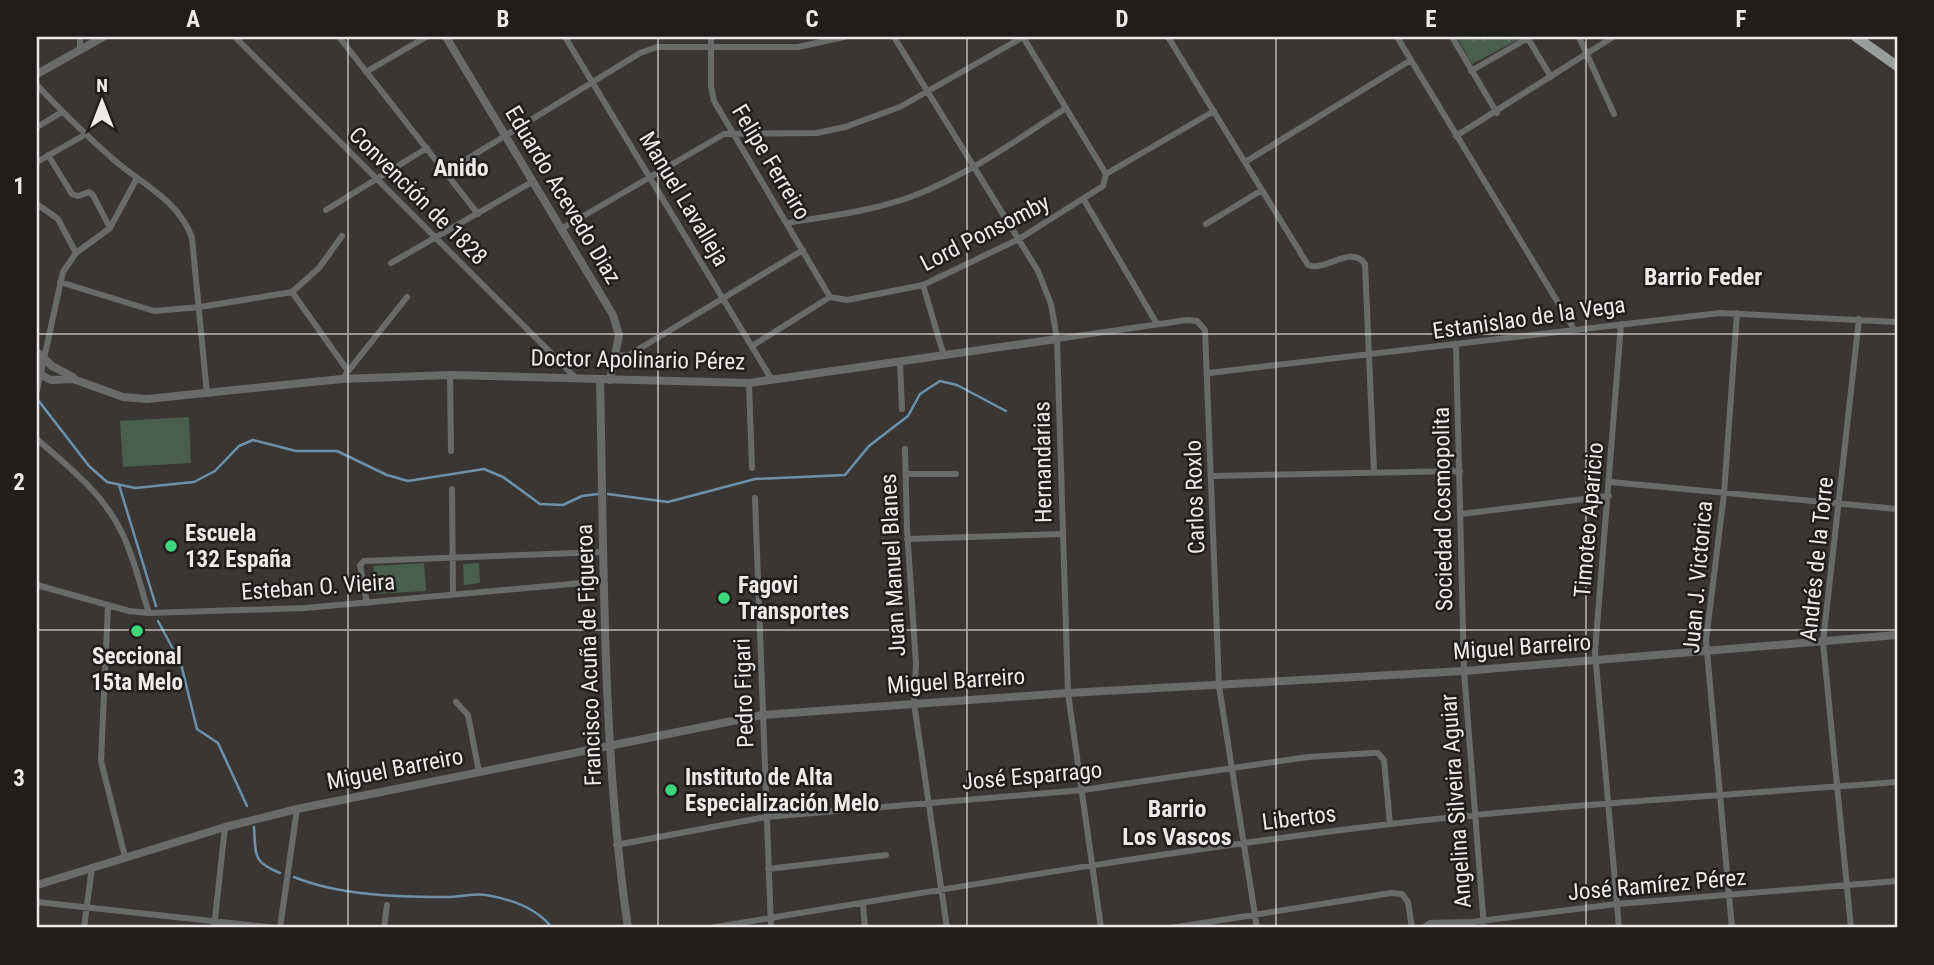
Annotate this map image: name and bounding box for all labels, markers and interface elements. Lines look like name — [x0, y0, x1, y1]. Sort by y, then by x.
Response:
text: A — [186, 6, 200, 33]
text: B — [497, 6, 509, 33]
text: C — [805, 6, 819, 33]
text: D — [1116, 6, 1129, 33]
text: E — [1425, 6, 1437, 33]
text: F — [1736, 6, 1747, 33]
north arrow — [66, 66, 136, 136]
text: N — [96, 74, 108, 97]
street label: Felipe Ferreiro — [726, 100, 816, 224]
street label: Eduardo Acevedo Diaz — [499, 101, 627, 289]
street label: Convención de 1828 — [343, 121, 493, 271]
street label: Manuel Lavalleja — [633, 127, 735, 271]
district label: Anido — [433, 154, 489, 182]
text: 1 — [13, 173, 25, 200]
street label: Lord Ponsomby — [916, 189, 1054, 277]
district label: Barrio Feder — [1644, 263, 1762, 291]
street label: Estanislao de la Vega — [1431, 291, 1627, 345]
street label: Doctor Apolinario Pérez — [530, 345, 746, 375]
street label: Hernandarias — [1028, 401, 1058, 523]
street label: Sociedad Cosmopolita — [1428, 407, 1458, 611]
street label: Carlos Roxlo — [1180, 440, 1210, 554]
street label: Timoteo Aparicio — [1569, 441, 1609, 599]
text: 2 — [13, 469, 25, 496]
street label: Juan Manuel Blanes — [875, 473, 911, 657]
street label: Andrés de la Torre — [1795, 476, 1839, 642]
street label: Juan J. Victorica — [1678, 500, 1718, 654]
place label: Escuela 132 España — [185, 520, 291, 573]
street label: Francisco Acuña de Figueroa — [571, 524, 607, 786]
marker: Escuela 132 España — [163, 538, 179, 554]
street label: Esteban O. Vieira — [240, 568, 396, 606]
place label: Fagovi Transportes — [738, 572, 849, 625]
marker: Fagovi Transportes — [716, 590, 732, 606]
marker: Seccional 15ta Melo — [129, 623, 145, 639]
street label: Miguel Barreiro — [1452, 629, 1592, 665]
street label: Pedro Figari — [729, 638, 759, 748]
place label: Seccional 15ta Melo — [91, 643, 183, 696]
street label: Miguel Barreiro — [886, 663, 1026, 699]
street label: Angelina Silveira Aguiar — [1435, 693, 1477, 909]
street label: Miguel Barreiro — [325, 743, 465, 795]
street label: José Esparrago — [961, 756, 1103, 796]
place label: Instituto de Alta Especialización Melo — [685, 764, 879, 817]
text: 3 — [13, 765, 25, 792]
marker: Instituto de Alta Especialización Melo — [663, 782, 679, 798]
district label: Barrio Los Vascos — [1122, 795, 1232, 851]
street label: Libertos — [1260, 800, 1338, 836]
street label: José Ramírez Pérez — [1567, 864, 1747, 906]

